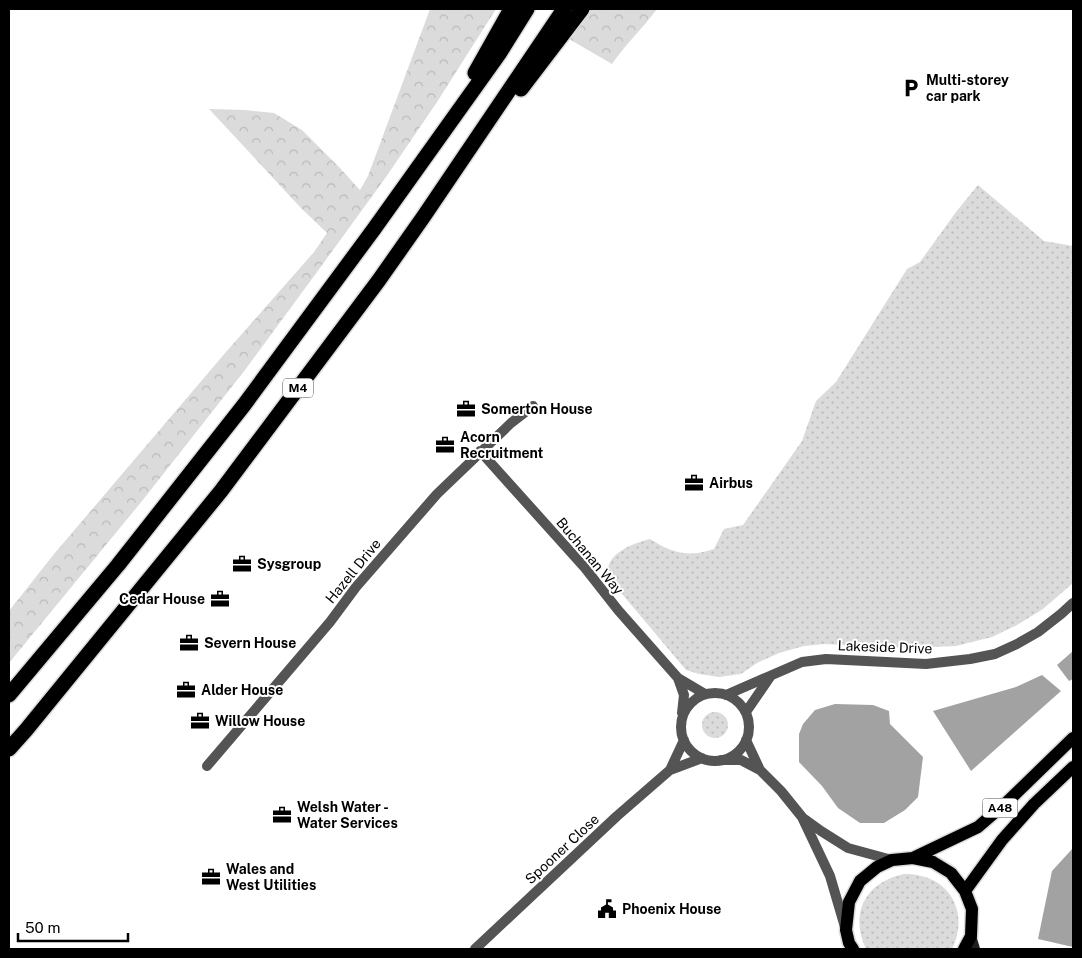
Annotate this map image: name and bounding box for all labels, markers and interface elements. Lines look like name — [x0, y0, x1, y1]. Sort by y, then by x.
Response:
place label: Multi-storey car park — [926, 72, 1009, 104]
parking icon: Multi-storey car park — [900, 77, 922, 99]
road number: M4 — [283, 378, 313, 398]
office icon: Somerton House — [455, 398, 477, 420]
place label: Somerton House — [481, 401, 592, 417]
place label: Acorn Recruitment — [460, 429, 544, 461]
office icon: Acorn Recruitment — [434, 434, 456, 456]
office icon: Airbus — [683, 472, 705, 494]
place label: Airbus — [709, 475, 753, 491]
street label: Buchanan Way — [553, 514, 627, 598]
street label: Hazell Drive — [322, 536, 384, 606]
office icon: Sysgroup — [231, 553, 253, 575]
place label: Sysgroup — [257, 556, 321, 572]
office icon: Cedar House — [209, 588, 231, 610]
place label: Cedar House — [119, 591, 205, 607]
office icon: Severn House — [178, 632, 200, 654]
place label: Severn House — [204, 635, 296, 651]
street label: Lakeside Drive — [837, 637, 933, 657]
office icon: Alder House — [175, 679, 197, 701]
place label: Alder House — [201, 682, 283, 698]
office icon: Willow House — [189, 710, 211, 732]
place label: Willow House — [215, 713, 305, 729]
road number: A48 — [982, 798, 1018, 818]
place label: Welsh Water - Water Services — [297, 799, 398, 831]
office icon: Welsh Water - Water Services — [271, 804, 293, 826]
street label: Spooner Close — [522, 811, 602, 887]
place label: Wales and West Utilities — [226, 861, 316, 893]
office icon: Wales and West Utilities — [200, 866, 222, 888]
public building icon: Phoenix House — [596, 898, 618, 920]
place label: Phoenix House — [622, 901, 721, 917]
scale bar — [18, 910, 128, 942]
text: 50 m — [25, 919, 60, 936]

